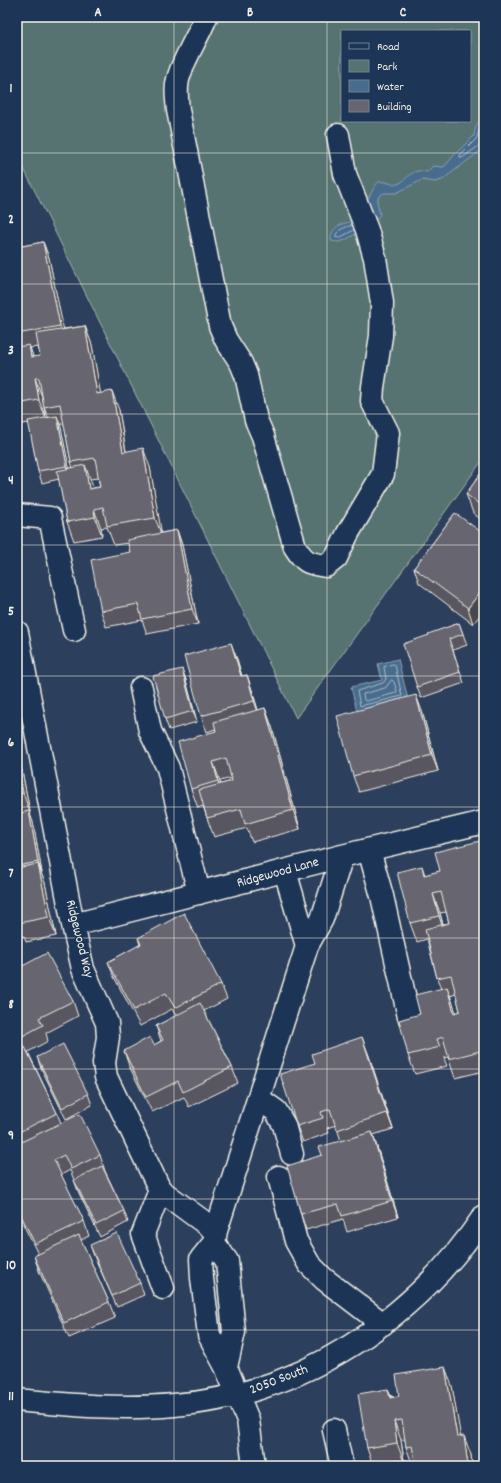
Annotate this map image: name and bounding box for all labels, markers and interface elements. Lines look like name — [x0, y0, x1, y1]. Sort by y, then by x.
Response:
text: A — [94, 4, 102, 23]
text: B — [247, 4, 253, 23]
text: C — [400, 4, 407, 23]
legend — [341, 30, 471, 122]
text: Road — [377, 39, 399, 56]
text: Park — [377, 59, 398, 76]
text: Water — [377, 79, 404, 96]
text: 1 — [10, 80, 13, 99]
text: Building — [377, 99, 412, 116]
text: 2 — [8, 211, 14, 230]
text: 3 — [8, 342, 14, 361]
text: 4 — [8, 472, 14, 491]
text: 5 — [8, 603, 14, 622]
text: 6 — [8, 734, 15, 753]
street label: Ridgewood Lane — [235, 852, 321, 894]
text: 7 — [9, 865, 14, 884]
street label: Ridgewood Way — [60, 898, 98, 980]
text: 8 — [8, 996, 14, 1015]
text: 9 — [8, 1127, 14, 1146]
text: 10 — [6, 1257, 16, 1276]
street label: 2050 South — [247, 1360, 311, 1400]
text: 11 — [8, 1388, 14, 1407]

